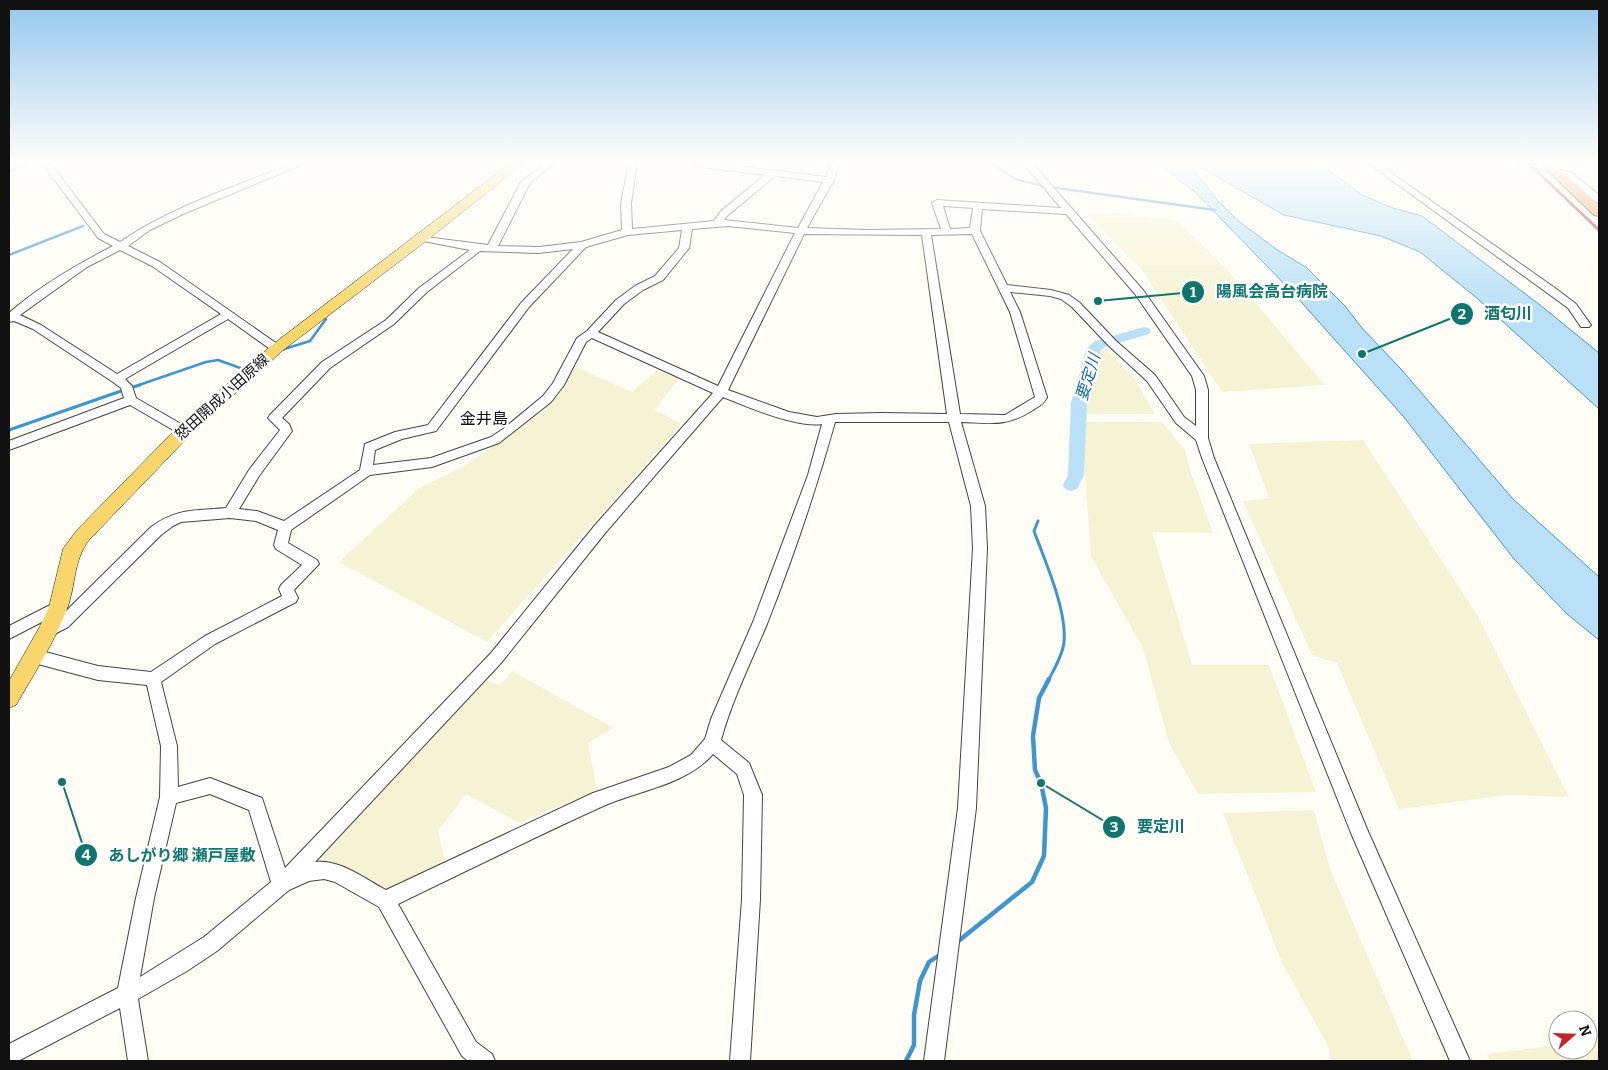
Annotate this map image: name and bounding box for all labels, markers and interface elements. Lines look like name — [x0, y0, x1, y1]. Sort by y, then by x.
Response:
callout: 陽風会高台病院 — [1181, 276, 1338, 307]
text: 陽風会高台病院 — [1216, 282, 1328, 301]
text: 1 — [1190, 283, 1197, 301]
callout: 酒匂川 — [1449, 298, 1542, 329]
text: 酒匂川 — [1484, 304, 1532, 323]
text: 2 — [1458, 305, 1466, 323]
water label: 要定川 — [1072, 349, 1105, 403]
street label: 怒田開成小田原線 — [171, 350, 273, 444]
district label: 金井島 — [460, 409, 508, 428]
callout: 要定川 — [1102, 811, 1195, 842]
text: 要定川 — [1137, 817, 1185, 836]
text: 3 — [1110, 818, 1118, 836]
callout: あしがり郷 瀬戸屋敷 — [73, 839, 265, 870]
text: 4 — [81, 846, 91, 864]
text: あしがり郷 瀬戸屋敷 — [109, 846, 255, 865]
north arrow — [1548, 1010, 1598, 1060]
text: N — [1575, 1023, 1595, 1039]

